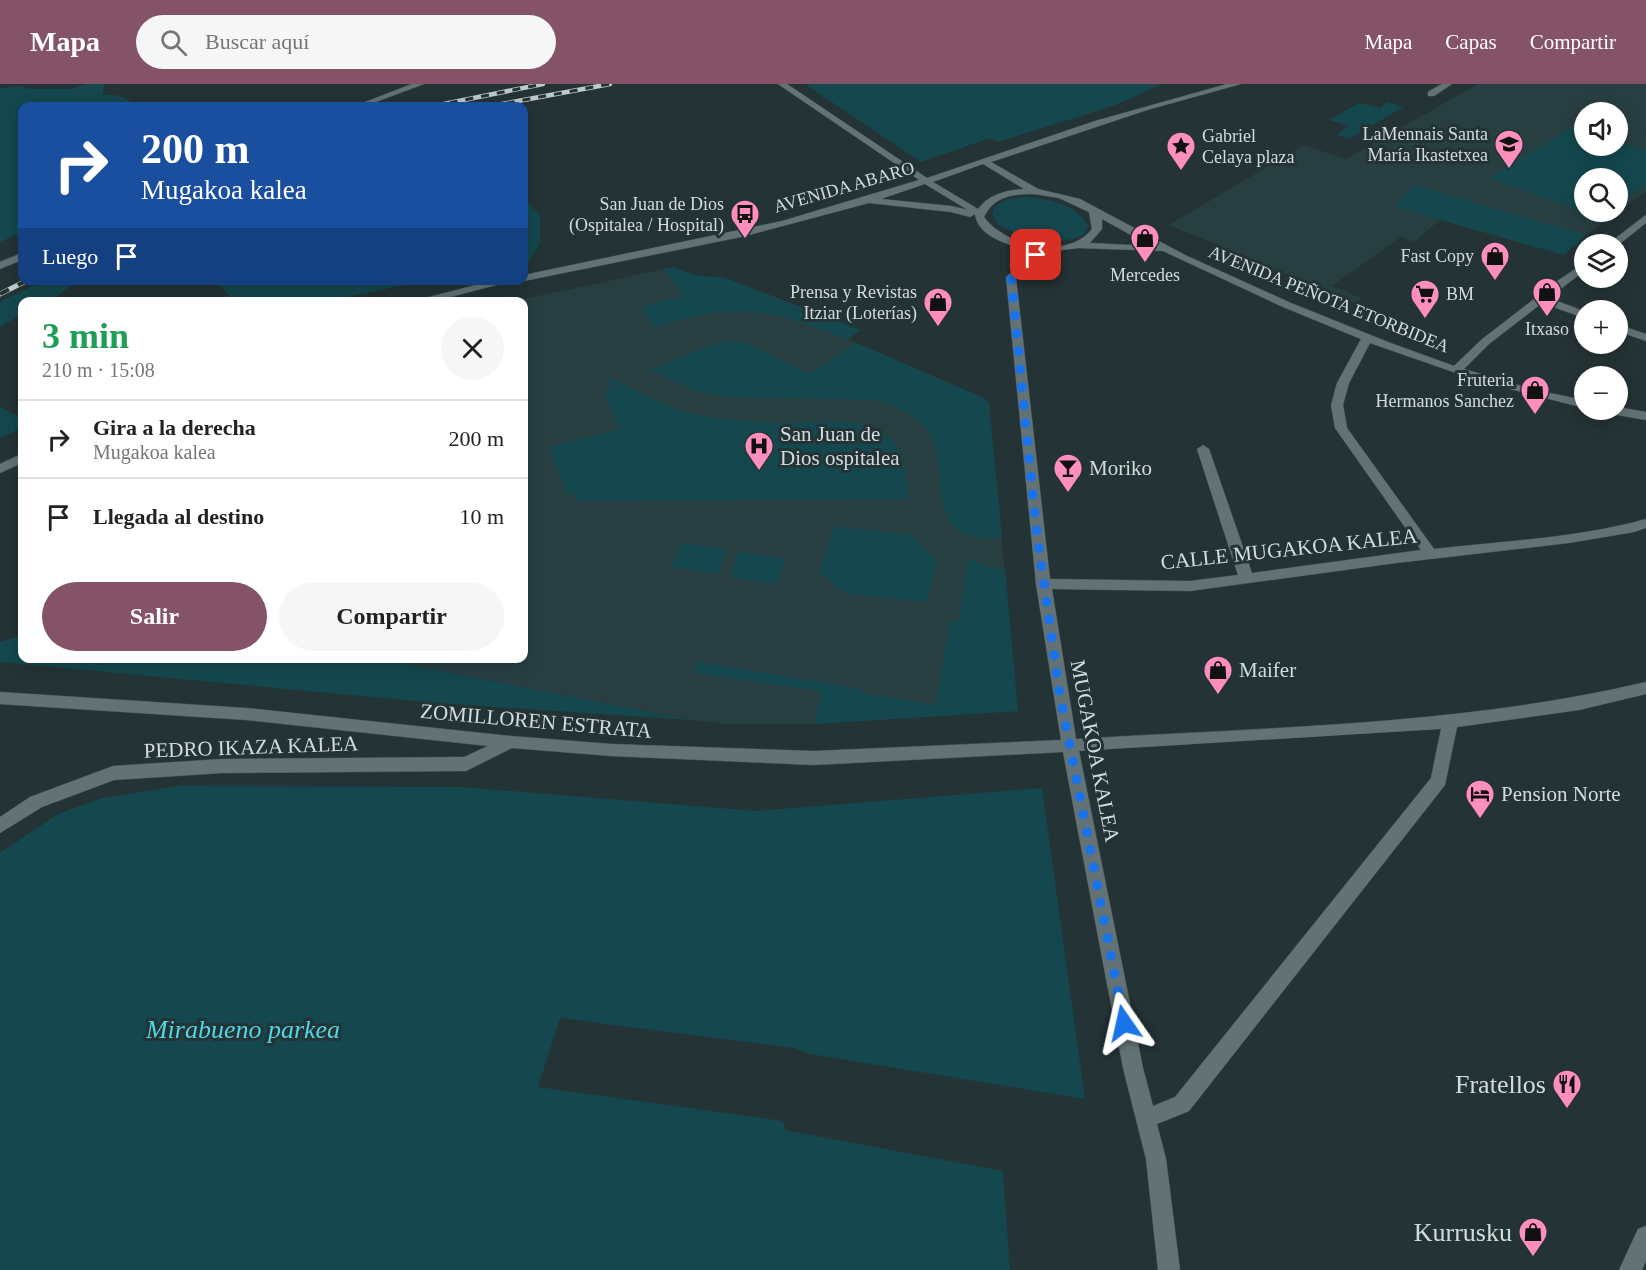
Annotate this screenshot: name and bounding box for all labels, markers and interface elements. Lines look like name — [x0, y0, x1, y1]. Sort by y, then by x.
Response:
search box — [136, 15, 556, 69]
text: Mapa — [30, 26, 100, 57]
icon: search — [157, 26, 190, 59]
text: Buscar aquí — [205, 29, 309, 54]
text: Mapa — [1365, 30, 1412, 54]
text: Capas — [1445, 30, 1497, 54]
text: Compartir — [1530, 30, 1616, 54]
map controls — [1574, 102, 1628, 420]
button: sound — [1574, 102, 1628, 156]
place label: LaMennais Santa María Ikastetxea — [1363, 124, 1488, 165]
icon: right — [42, 126, 120, 204]
text: 200 m — [141, 126, 250, 172]
place label: Gabriel Celaya plaza — [1202, 126, 1294, 167]
school or university icon: LaMennais Santa María Ikastetxea — [1493, 128, 1525, 170]
place icon: Gabriel Celaya plaza — [1165, 130, 1197, 172]
street label: AVENIDA ABARO — [771, 157, 917, 217]
button: search — [1574, 168, 1628, 222]
text: Mugakoa kalea — [141, 175, 307, 205]
place label: San Juan de Dios (Ospitalea / Hospital) — [569, 194, 724, 236]
bus stop icon: San Juan de Dios (Ospitalea / Hospital) — [729, 198, 761, 240]
shop icon: Mercedes — [1129, 222, 1161, 264]
pin — [1010, 229, 1061, 280]
button: layers — [1574, 234, 1628, 288]
icon: arrive — [1019, 238, 1052, 271]
icon: arrive — [110, 240, 143, 273]
street label: AVENIDA PEÑOTA ETORBIDEA — [1206, 240, 1453, 357]
shop icon: Fast Copy — [1479, 240, 1511, 282]
text: Luego — [42, 244, 98, 269]
place label: Fast Copy — [1400, 246, 1474, 266]
place label: Mercedes — [1110, 265, 1180, 285]
shop icon: Itxaso — [1531, 276, 1563, 318]
supermarket icon: BM — [1409, 278, 1441, 320]
place label: Prensa y Revistas Itziar (Loterías) — [790, 282, 917, 324]
place label: BM — [1446, 284, 1474, 304]
shop icon: Prensa y Revistas Itziar (Loterías) — [922, 286, 954, 328]
button: + — [1574, 300, 1628, 354]
text: 3 min — [42, 316, 129, 356]
button: close — [441, 317, 504, 380]
place label: Itxaso — [1525, 319, 1569, 339]
text: 210 m · 15:08 — [42, 359, 155, 381]
button: − — [1574, 366, 1628, 420]
place label: Fruteria Hermanos Sanchez — [1376, 370, 1514, 411]
shop icon: Fruteria Hermanos Sanchez — [1519, 374, 1551, 416]
text: Gira a la derecha — [93, 415, 256, 440]
place label: San Juan de Dios ospitalea — [780, 422, 900, 470]
icon: right — [42, 423, 75, 456]
text: 200 m — [448, 426, 504, 451]
hospital icon: San Juan de Dios ospitalea — [743, 430, 775, 472]
text: Mugakoa kalea — [93, 441, 216, 463]
bar icon: Moriko — [1052, 452, 1084, 494]
place label: Moriko — [1089, 456, 1152, 480]
icon: arrive — [42, 501, 75, 534]
text: Llegada al destino — [93, 504, 264, 529]
text: 10 m — [459, 504, 504, 529]
street label: CALLE MUGAKOA KALEA — [1160, 524, 1419, 574]
button: Salir — [42, 582, 267, 651]
button: Compartir — [279, 582, 504, 651]
shop icon: Maifer — [1202, 654, 1234, 696]
street label: MUGAKOA KALEA — [1066, 658, 1125, 845]
place label: Maifer — [1239, 658, 1296, 682]
street label: ZOMILLOREN ESTRATA — [419, 699, 654, 743]
street label: PEDRO IKAZA KALEA — [143, 731, 360, 763]
hotel icon: Pension Norte — [1464, 778, 1496, 820]
place label: Pension Norte — [1501, 782, 1621, 806]
position arrow — [1092, 991, 1156, 1055]
park label: Mirabueno parkea — [145, 1015, 340, 1044]
restaurant icon: Fratellos — [1551, 1068, 1583, 1110]
place label: Fratellos — [1455, 1070, 1546, 1099]
shop icon: Kurrusku — [1517, 1216, 1549, 1258]
place label: Kurrusku — [1414, 1218, 1512, 1247]

